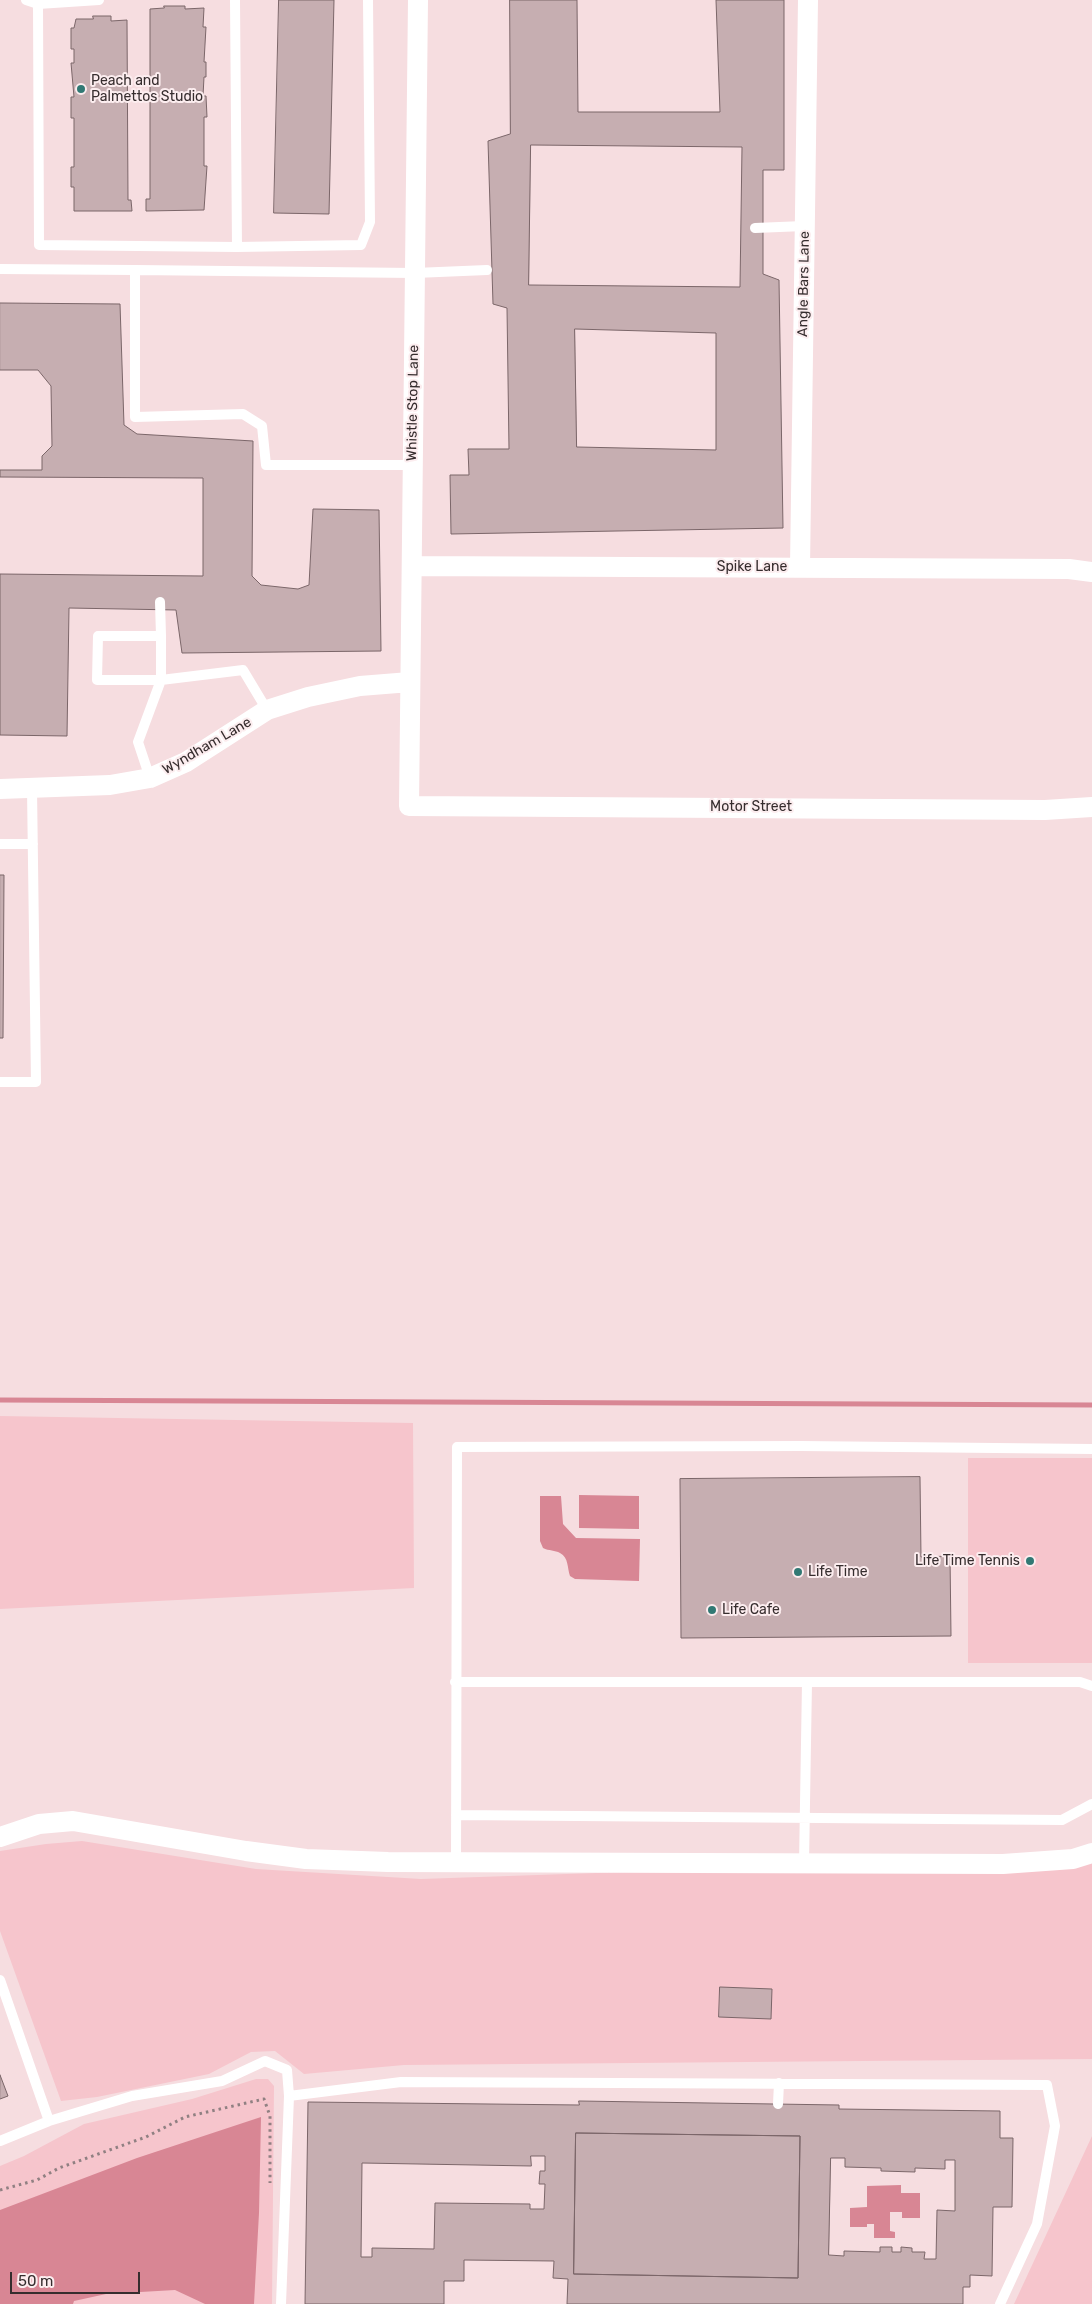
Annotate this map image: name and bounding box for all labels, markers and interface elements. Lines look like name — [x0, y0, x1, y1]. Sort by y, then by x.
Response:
place label: Peach and Palmettos Studio — [91, 73, 203, 105]
marker: Peach and Palmettos Studio — [75, 83, 87, 95]
street label: Angle Bars Lane — [795, 231, 813, 337]
street label: Whistle Stop Lane — [404, 345, 422, 461]
street label: Spike Lane — [717, 559, 787, 575]
street label: Wyndham Lane — [160, 714, 254, 778]
street label: Motor Street — [710, 799, 792, 815]
place label: Life Time Tennis — [915, 1553, 1020, 1569]
marker: Life Time Tennis — [1024, 1555, 1036, 1567]
place label: Life Time — [808, 1564, 868, 1580]
marker: Life Time — [792, 1566, 804, 1578]
place label: Life Cafe — [722, 1602, 780, 1618]
marker: Life Cafe — [706, 1604, 718, 1616]
scale bar — [12, 2262, 142, 2294]
text: 50 m — [18, 2272, 53, 2290]

